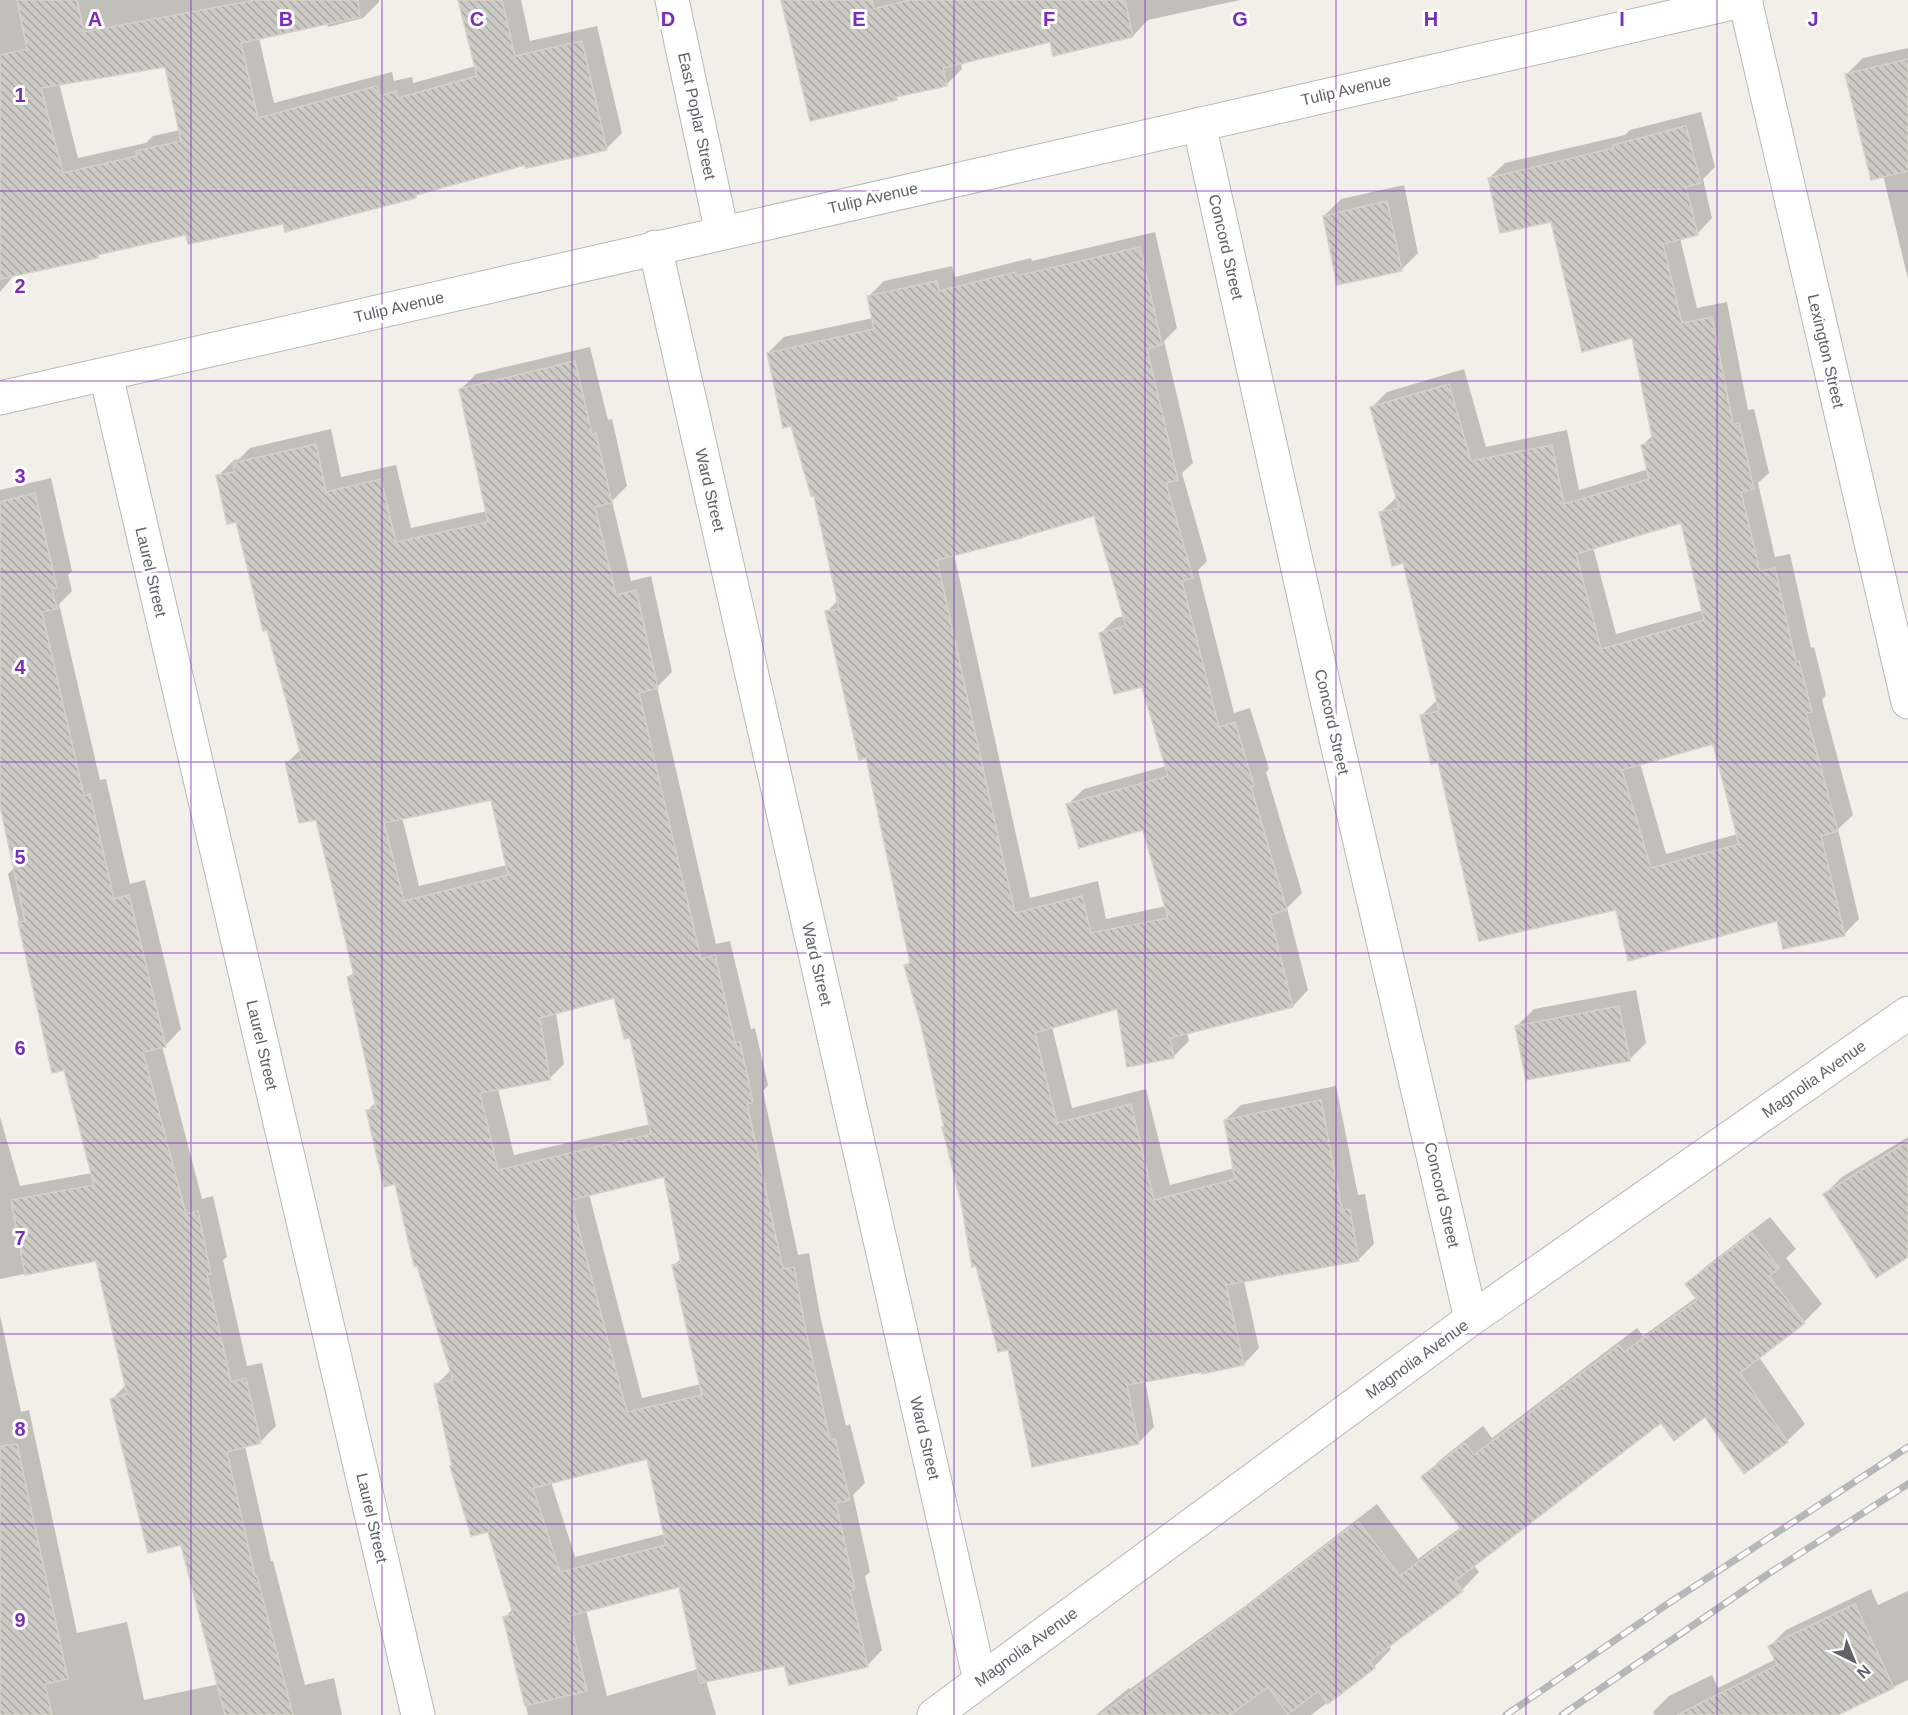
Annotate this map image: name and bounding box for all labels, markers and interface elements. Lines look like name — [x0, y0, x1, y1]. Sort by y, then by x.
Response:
text: A — [88, 8, 102, 30]
text: B — [279, 8, 293, 30]
text: C — [470, 8, 484, 30]
text: D — [661, 8, 675, 30]
text: E — [852, 8, 866, 30]
text: F — [1043, 8, 1055, 30]
text: G — [1232, 8, 1248, 30]
text: H — [1424, 8, 1438, 30]
text: I — [1619, 8, 1625, 30]
text: J — [1807, 8, 1819, 30]
street label: East Poplar Street — [675, 51, 719, 182]
street label: Tulip Avenue — [1299, 71, 1393, 109]
text: 1 — [14, 84, 26, 106]
street label: Tulip Avenue — [826, 179, 920, 217]
street label: Concord Street — [1206, 193, 1247, 302]
text: 2 — [14, 275, 26, 297]
street label: Tulip Avenue — [352, 288, 446, 326]
street label: Lexington Street — [1805, 292, 1848, 410]
street label: Ward Street — [692, 447, 728, 534]
text: 3 — [14, 465, 26, 487]
street label: Laurel Street — [132, 525, 170, 619]
text: 4 — [14, 656, 26, 678]
street label: Concord Street — [1312, 668, 1353, 777]
text: 5 — [14, 846, 26, 868]
street label: Ward Street — [799, 921, 835, 1008]
street label: Laurel Street — [243, 998, 281, 1092]
text: 6 — [14, 1037, 26, 1059]
street label: Magnolia Avenue — [1759, 1037, 1869, 1121]
street label: Concord Street — [1422, 1141, 1463, 1250]
text: 7 — [14, 1227, 26, 1249]
street label: Magnolia Avenue — [1362, 1316, 1472, 1402]
street label: Ward Street — [907, 1395, 943, 1482]
text: 8 — [14, 1418, 26, 1440]
street label: Laurel Street — [353, 1471, 391, 1565]
street label: Magnolia Avenue — [971, 1604, 1081, 1690]
text: 9 — [14, 1609, 26, 1631]
north arrow — [1824, 1631, 1884, 1691]
text: N — [1854, 1661, 1874, 1682]

